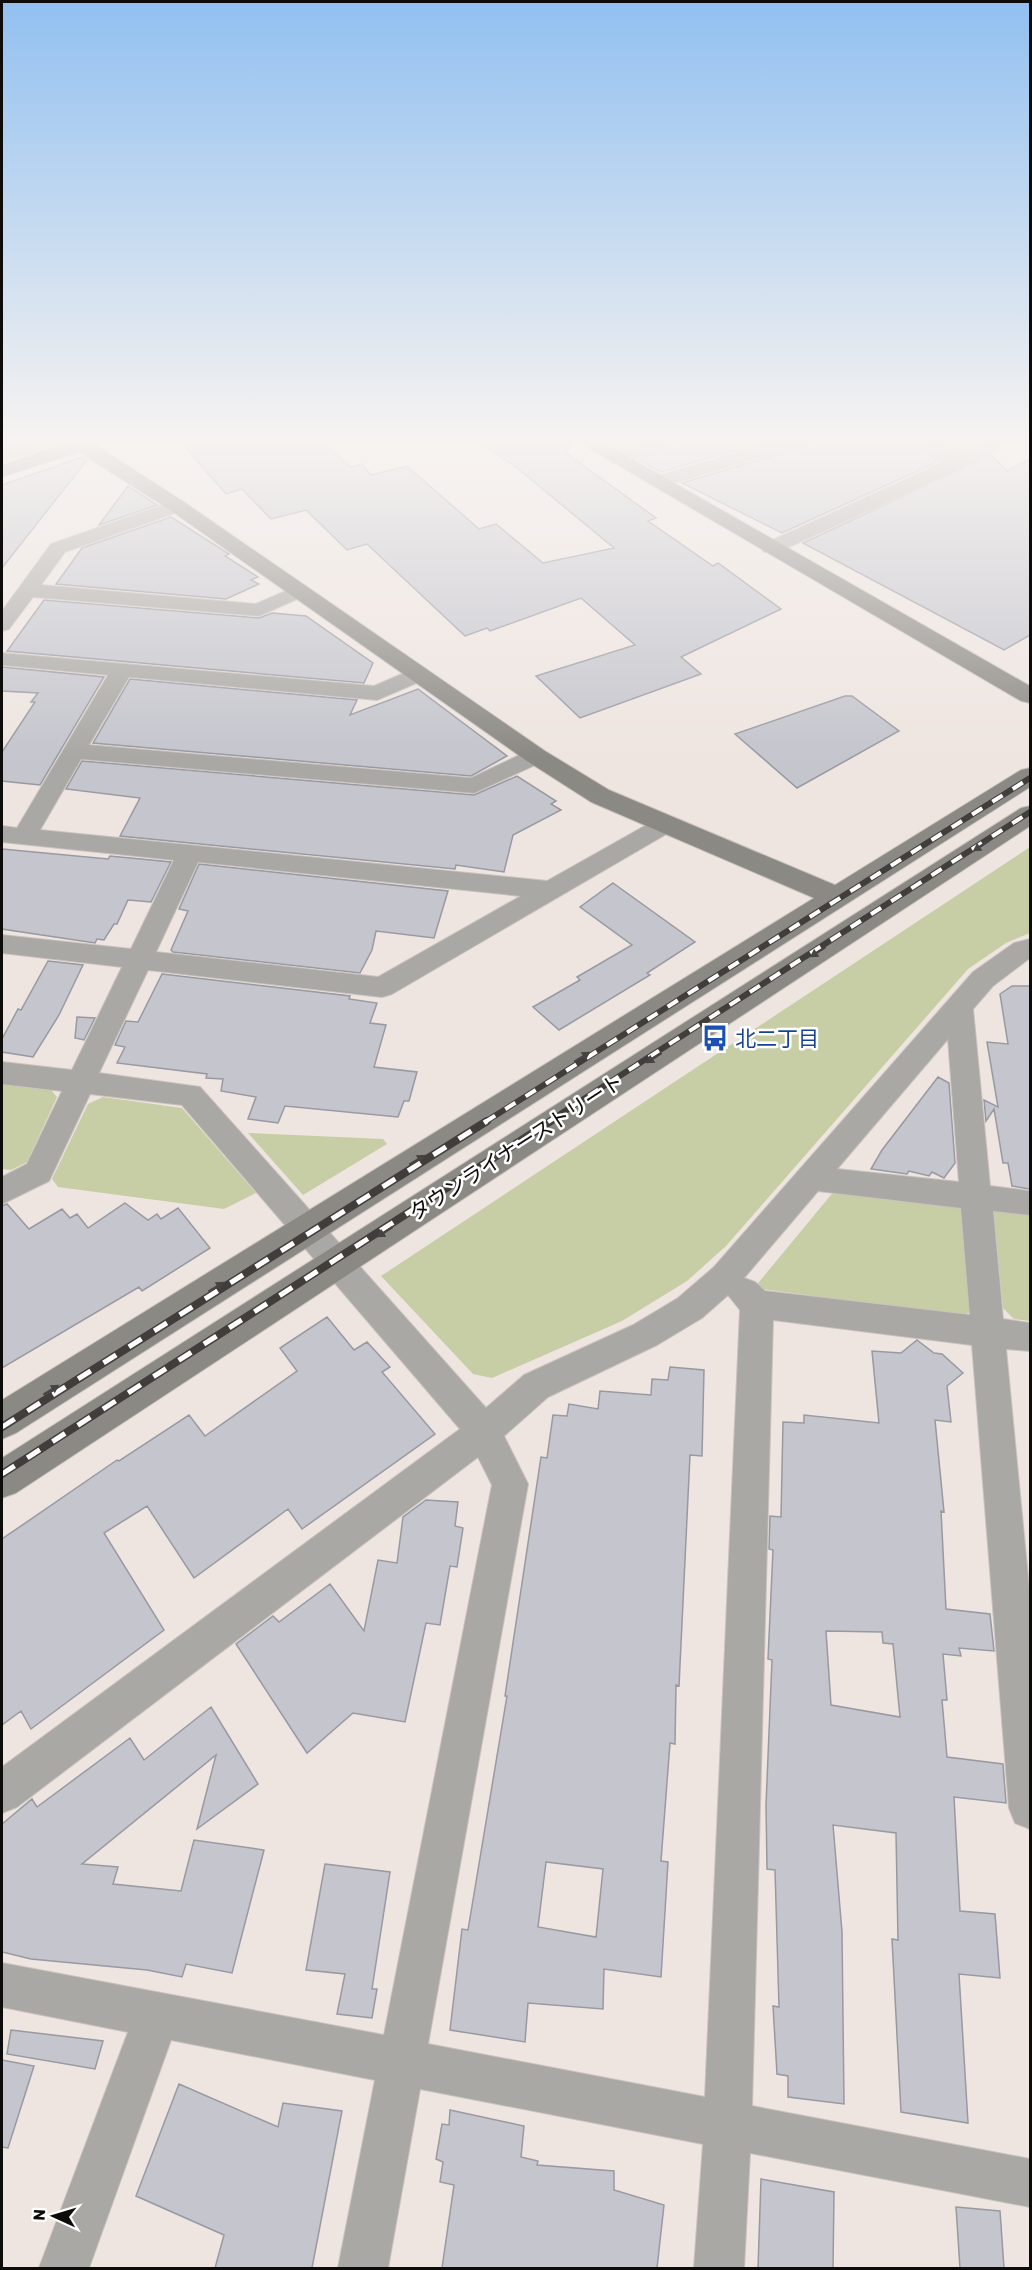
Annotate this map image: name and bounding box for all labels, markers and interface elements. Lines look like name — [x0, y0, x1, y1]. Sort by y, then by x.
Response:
one-way arrow — [973, 840, 990, 851]
one-way arrow — [810, 946, 826, 957]
bus stop icon: 北二丁目 — [700, 1023, 730, 1053]
place label: 北二丁目 — [735, 1026, 819, 1051]
one-way arrow — [574, 1051, 590, 1062]
one-way arrow — [647, 1052, 663, 1064]
street label: タウンライナーストリート — [404, 1068, 628, 1226]
one-way arrow — [409, 1155, 425, 1166]
one-way arrow — [377, 1226, 393, 1237]
one-way arrow — [208, 1281, 224, 1292]
one-way arrow — [43, 1385, 59, 1396]
north arrow — [24, 2186, 84, 2246]
text: N — [30, 2209, 49, 2221]

